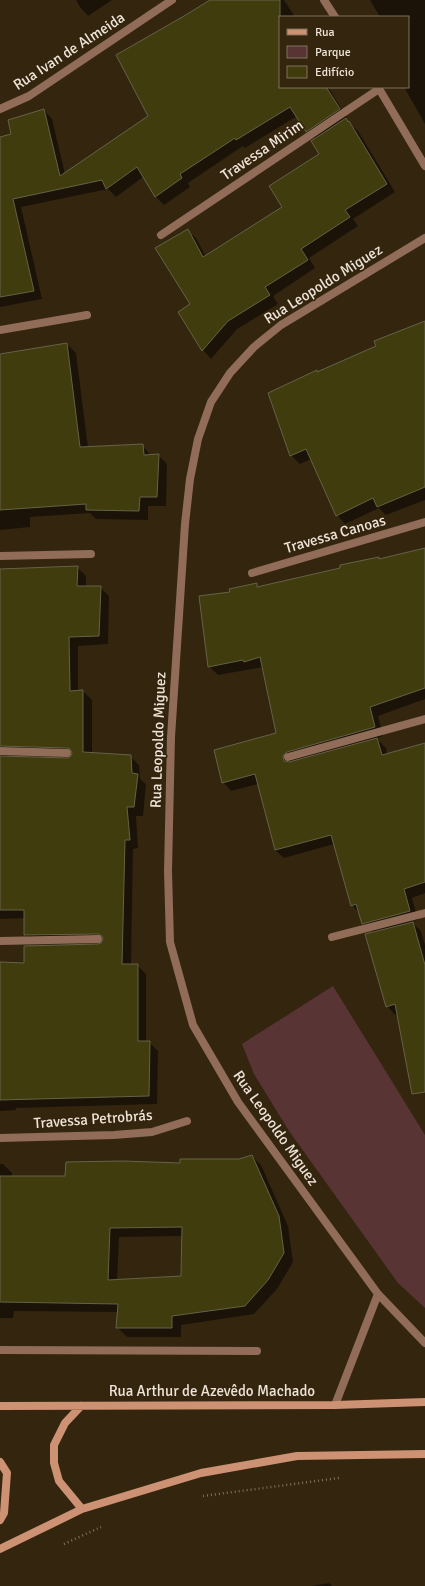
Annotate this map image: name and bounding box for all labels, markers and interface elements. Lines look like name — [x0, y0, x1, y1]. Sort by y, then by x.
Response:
street label: Rua Ivan de Almeida — [10, 8, 128, 94]
legend — [279, 16, 409, 88]
text: Rua — [315, 25, 335, 40]
text: Parque — [315, 45, 351, 60]
text: Edifício — [315, 65, 354, 80]
street label: Travessa Mirim — [217, 116, 307, 184]
street label: Rua Leopoldo Miguez — [261, 240, 386, 328]
street label: Travessa Canoas — [282, 511, 388, 557]
street label: Rua Leopoldo Miguez — [147, 671, 169, 808]
street label: Rua Leopoldo Miguez — [230, 1067, 323, 1189]
street label: Travessa Petrobrás — [33, 1106, 153, 1132]
street label: Rua Arthur de Azevêdo Machado — [109, 1382, 315, 1400]

